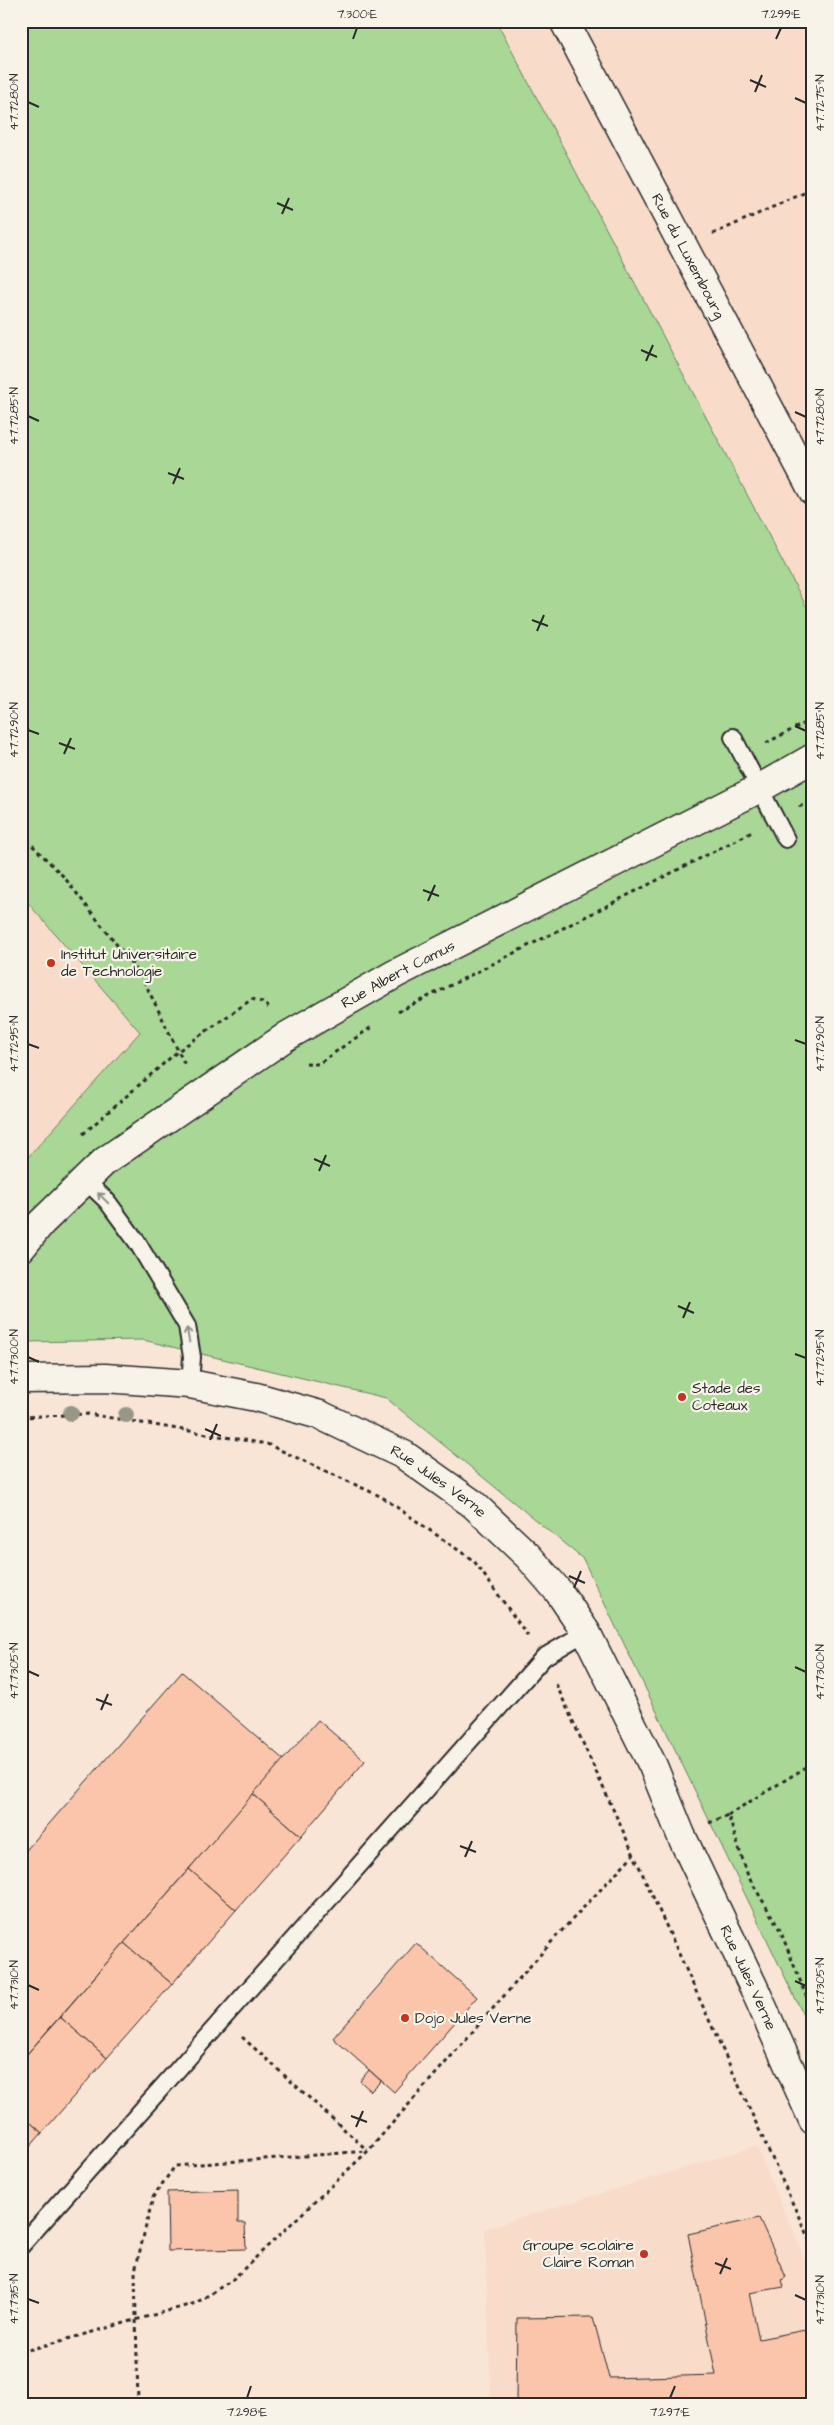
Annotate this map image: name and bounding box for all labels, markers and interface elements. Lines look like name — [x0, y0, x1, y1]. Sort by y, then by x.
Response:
text: 7.300°E — [337, 6, 377, 23]
text: 7.299°E — [761, 6, 801, 23]
text: 47.7280°N — [6, 73, 23, 131]
text: 47.7275°N — [812, 74, 829, 132]
street label: Rue du Luxembourg — [647, 190, 731, 323]
text: 47.7285°N — [6, 387, 23, 445]
text: 47.7280°N — [812, 388, 829, 446]
text: 47.7290°N — [6, 702, 23, 758]
text: 47.7285°N — [812, 702, 829, 760]
street label: Rue Albert Camus — [337, 935, 459, 1013]
place label: Institut Universitaire de Technologie — [61, 944, 197, 983]
marker: Institut Universitaire de Technologie — [45, 957, 57, 969]
text: 47.7295°N — [6, 1015, 23, 1072]
text: 47.7290°N — [812, 1016, 829, 1072]
one-way arrow — [97, 1192, 110, 1204]
one-way arrow — [183, 1328, 193, 1344]
text: 47.7300°N — [6, 1329, 23, 1385]
text: 47.7295°N — [812, 1329, 829, 1386]
place label: Stade des Coteaux — [692, 1378, 761, 1416]
marker: Stade des Coteaux — [676, 1391, 688, 1403]
street label: Rue Jules Verne — [387, 1440, 491, 1522]
text: 47.7305°N — [6, 1642, 23, 1699]
text: 47.7300°N — [812, 1644, 829, 1700]
street label: Rue Jules Verne — [715, 1922, 782, 2033]
text: 47.7305°N — [812, 1957, 829, 2014]
text: 47.7310°N — [6, 1960, 23, 2010]
place label: Dojo Jules Verne — [415, 2008, 531, 2029]
marker: Dojo Jules Verne — [399, 2012, 411, 2024]
place label: Groupe scolaire Claire Roman — [523, 2235, 634, 2273]
marker: Groupe scolaire Claire Roman — [638, 2248, 650, 2260]
text: 47.7315°N — [6, 2273, 23, 2324]
text: 47.7310°N — [812, 2275, 829, 2325]
text: 7.298°E — [227, 2404, 267, 2421]
text: 7.297°E — [650, 2404, 690, 2421]

